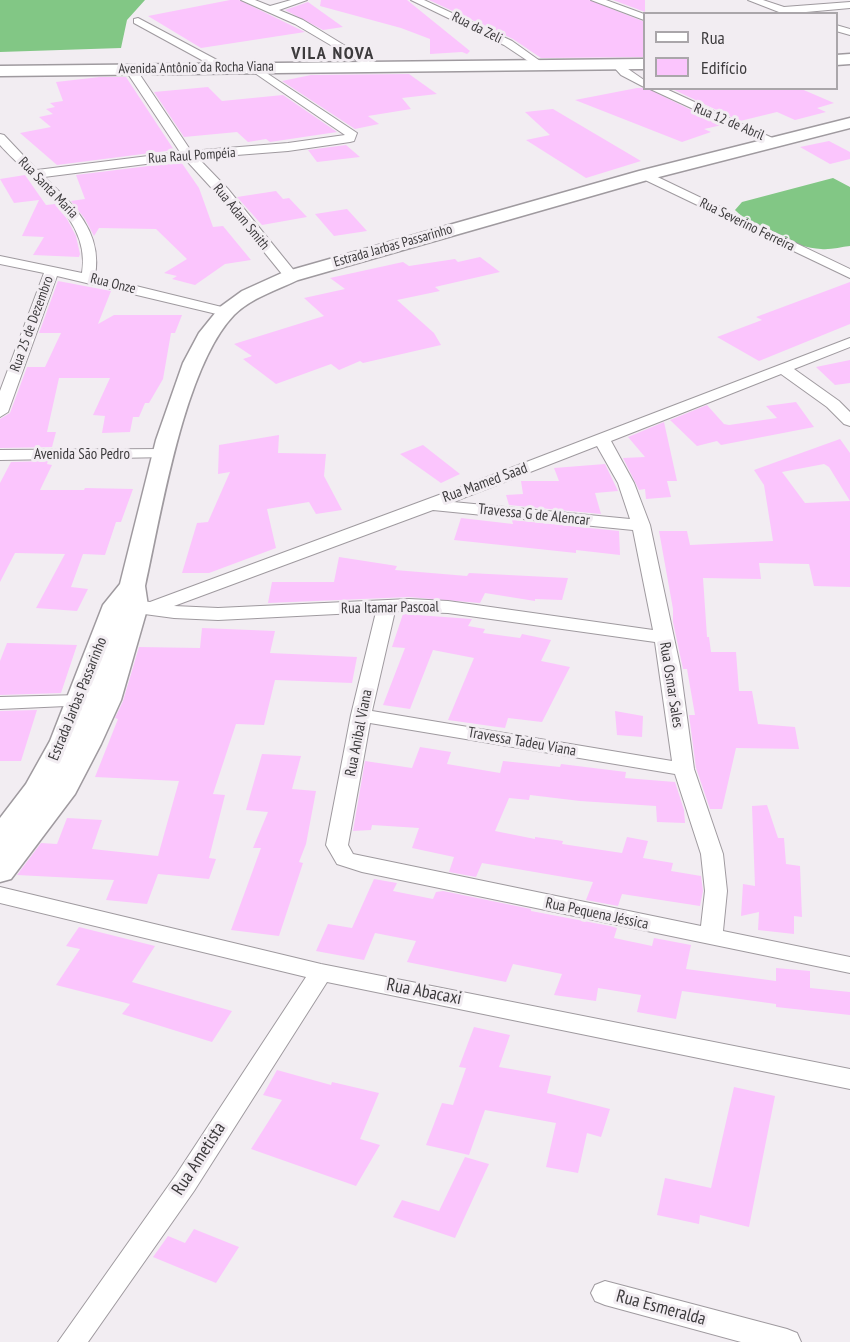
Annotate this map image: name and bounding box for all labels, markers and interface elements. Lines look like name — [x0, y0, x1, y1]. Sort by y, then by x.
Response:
street label: Rua da Zeli — [449, 9, 505, 47]
legend — [643, 12, 838, 90]
text: Rua — [701, 26, 725, 49]
district label: VILA NOVA — [291, 43, 375, 65]
text: Edifício — [701, 56, 747, 79]
street label: Avenida Antônio da Rocha Viana — [118, 58, 274, 78]
street label: Rua 12 de Abril — [691, 100, 767, 144]
street label: Rua Raul Pompéia — [148, 145, 236, 167]
street label: Rua Santa Maria — [15, 154, 81, 222]
street label: Rua Adam Smith — [209, 181, 273, 253]
street label: Rua Severino Ferreira — [697, 195, 797, 255]
street label: Estrada Jarbas Passarinho — [332, 221, 454, 271]
street label: Rua Onze — [89, 270, 137, 298]
street label: Rua 25 de Dezembro — [7, 274, 57, 374]
street label: Avenida São Pedro — [34, 446, 130, 464]
street label: Rua Mamed Saad — [440, 459, 530, 507]
street label: Travessa G de Alencar — [477, 500, 591, 530]
street label: Rua Itamar Pascoal — [341, 598, 439, 618]
street label: Estrada Jarbas Passarinho — [45, 635, 111, 763]
street label: Rua Osmar Sales — [655, 641, 687, 729]
street label: Rua Anibal Viana — [342, 688, 376, 778]
street label: Travessa Tadeu Viana — [467, 724, 577, 760]
street label: Rua Pequena Jéssica — [544, 894, 650, 934]
street label: Rua Abacaxi — [385, 974, 463, 1010]
street label: Rua Ametista — [168, 1119, 230, 1199]
street label: Rua Esmeralda — [614, 1286, 708, 1330]

